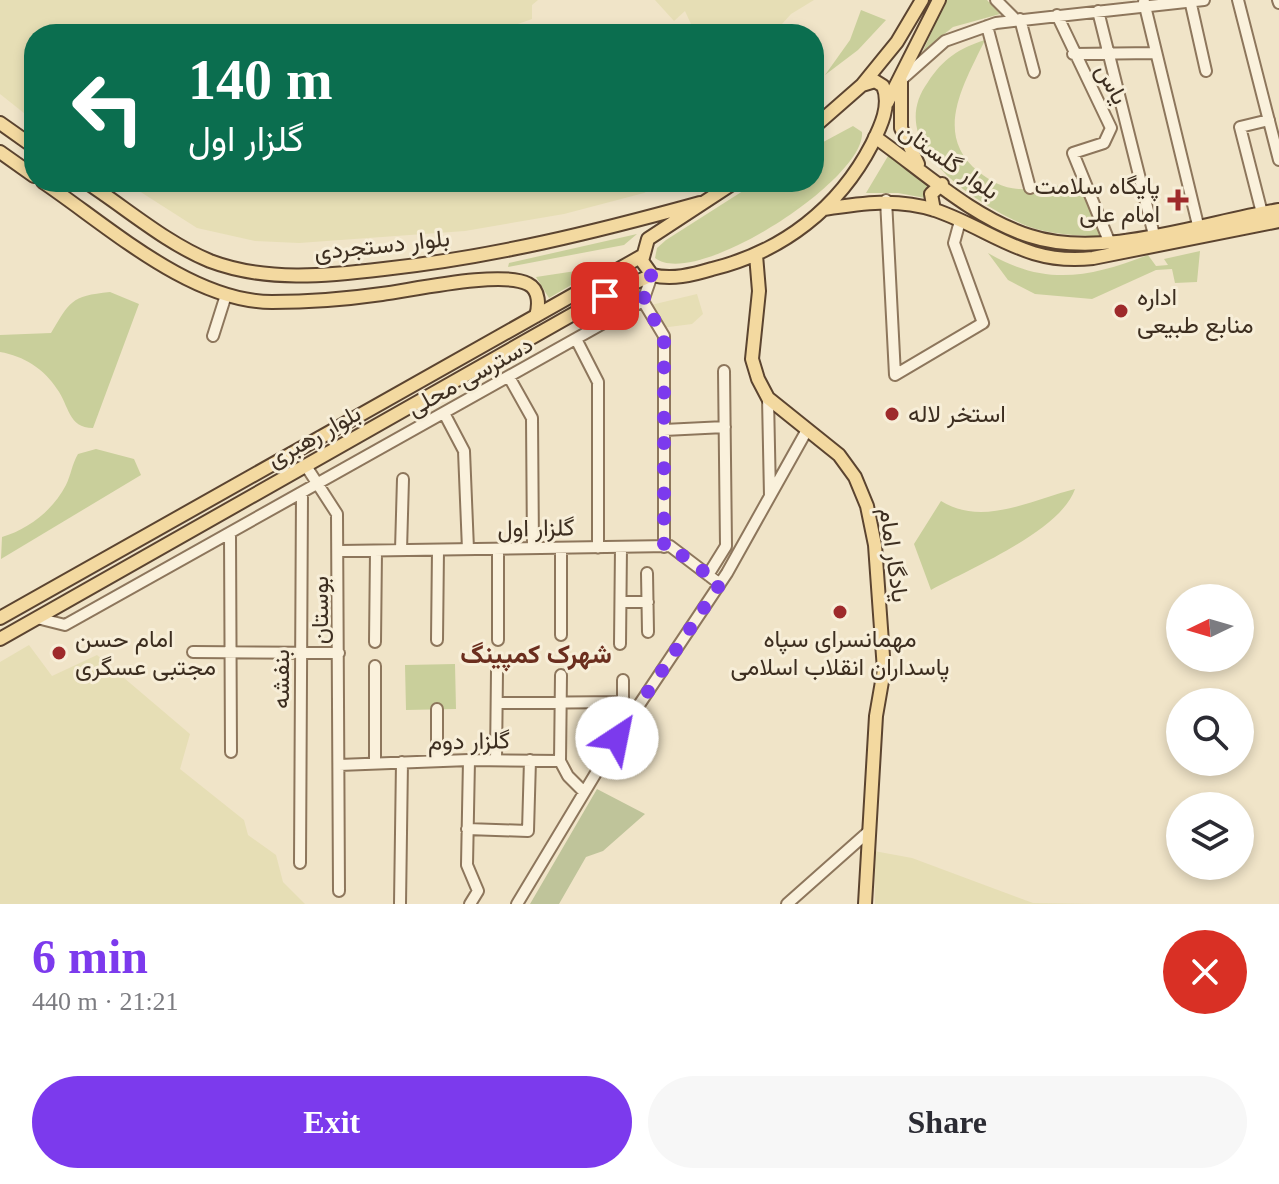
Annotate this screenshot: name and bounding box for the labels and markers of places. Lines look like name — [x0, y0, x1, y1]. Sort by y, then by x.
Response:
place label: پایگاه سلامت امام علی — [1035, 173, 1160, 230]
marker: پایگاه سلامت امام علی — [1167, 189, 1189, 211]
pin — [571, 262, 639, 330]
place label: اداره منابع طبیعی — [1137, 284, 1254, 342]
marker: اداره منابع طبیعی — [1112, 302, 1130, 320]
place label: استخر لاله — [908, 401, 1006, 429]
marker: استخر لاله — [883, 405, 901, 423]
marker: مهمانسرای سپاه پاسداران انقلاب اسلامی — [831, 603, 849, 621]
place label: امام حسن مجتبی عسگری — [75, 626, 216, 682]
place label: مهمانسرای سپاه پاسداران انقلاب اسلامی — [731, 626, 950, 683]
marker: امام حسن مجتبی عسگری — [50, 644, 68, 662]

